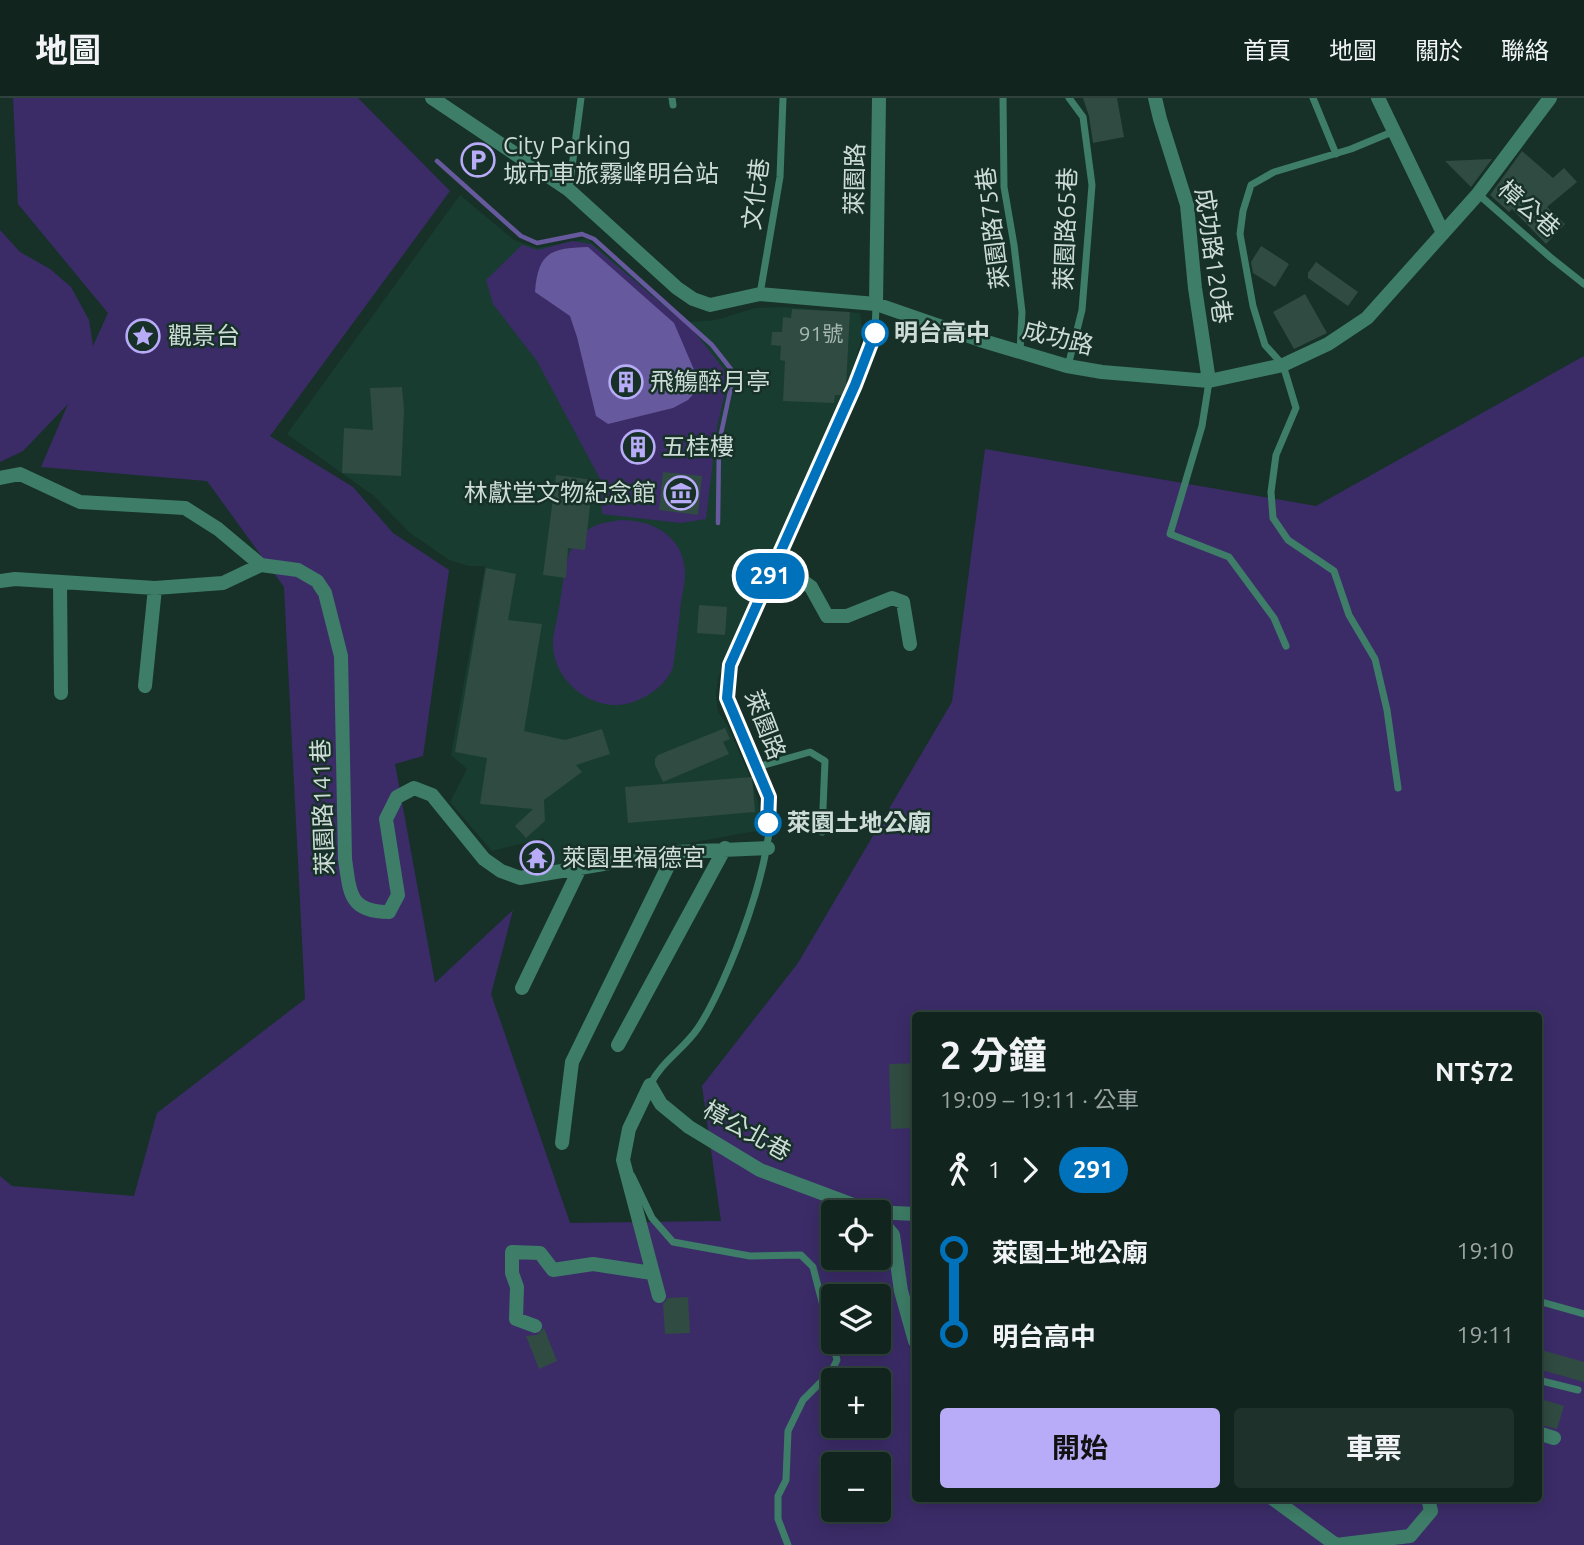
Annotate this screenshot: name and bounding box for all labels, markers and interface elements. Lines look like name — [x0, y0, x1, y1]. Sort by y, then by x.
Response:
text: 地圖 — [35, 31, 101, 68]
text: 首頁 — [1243, 37, 1291, 64]
text: 地圖 — [1329, 37, 1377, 64]
text: 關於 — [1415, 37, 1463, 64]
text: 聯絡 — [1501, 37, 1549, 64]
place label: City Parking 城市車旅霧峰明台站 — [503, 132, 719, 187]
parking icon: City Parking 城市車旅霧峰明台站 — [459, 141, 497, 179]
street label: 萊園路 — [840, 143, 869, 215]
street label: 文化巷 — [738, 157, 773, 231]
street label: 萊園路75巷 — [972, 165, 1013, 291]
street label: 萊園路65巷 — [1050, 167, 1081, 291]
street label: 樟公巷 — [1493, 175, 1565, 242]
street label: 成功路120巷 — [1191, 186, 1236, 325]
street label: 成功路 — [1020, 316, 1096, 359]
place icon: 觀景台 — [124, 317, 162, 355]
place label: 明台高中 — [894, 319, 990, 346]
marker: 明台高中 — [862, 320, 888, 346]
house number: 91號 — [799, 321, 843, 345]
place label: 觀景台 — [168, 322, 240, 349]
building icon: 飛觴醉月亭 — [607, 363, 645, 401]
place label: 飛觴醉月亭 — [650, 368, 770, 395]
building icon: 五桂樓 — [619, 428, 657, 466]
place label: 五桂樓 — [662, 433, 734, 460]
museum icon: 林獻堂文物紀念館 — [662, 474, 700, 512]
place label: 林獻堂文物紀念館 — [464, 479, 656, 506]
line badge: 291 — [730, 553, 810, 599]
text: 291 — [750, 562, 790, 589]
street label: 萊園路 — [740, 686, 791, 763]
street label: 萊園路141巷 — [307, 738, 338, 876]
place label: 萊園土地公廟 — [787, 809, 931, 836]
marker: 萊園土地公廟 — [755, 810, 781, 836]
temple icon: 萊園里福德宮 — [518, 839, 556, 877]
place label: 萊園里福德宮 — [562, 844, 706, 871]
text: 2 分鐘 — [940, 1034, 1046, 1076]
text: NT$72 — [1435, 1057, 1514, 1086]
text: 19:09 – 19:11 · 公車 — [940, 1087, 1139, 1112]
street label: 樟公北巷 — [699, 1095, 796, 1166]
icon: walk — [940, 1151, 978, 1189]
icon: forward — [1011, 1151, 1049, 1189]
text: 291 — [1073, 1156, 1114, 1183]
text: 1 — [988, 1157, 1001, 1182]
map controls — [821, 1200, 891, 1522]
button: locate — [821, 1200, 891, 1270]
text: 萊園土地公廟 — [992, 1238, 1148, 1267]
text: 19:10 — [1456, 1238, 1514, 1263]
button: layers — [821, 1284, 891, 1354]
text: 明台高中 — [992, 1322, 1096, 1351]
text: 19:11 — [1456, 1322, 1514, 1347]
button: + — [821, 1368, 891, 1438]
button: 開始 — [940, 1408, 1220, 1488]
button: 車票 — [1234, 1408, 1514, 1488]
button: − — [821, 1452, 891, 1522]

